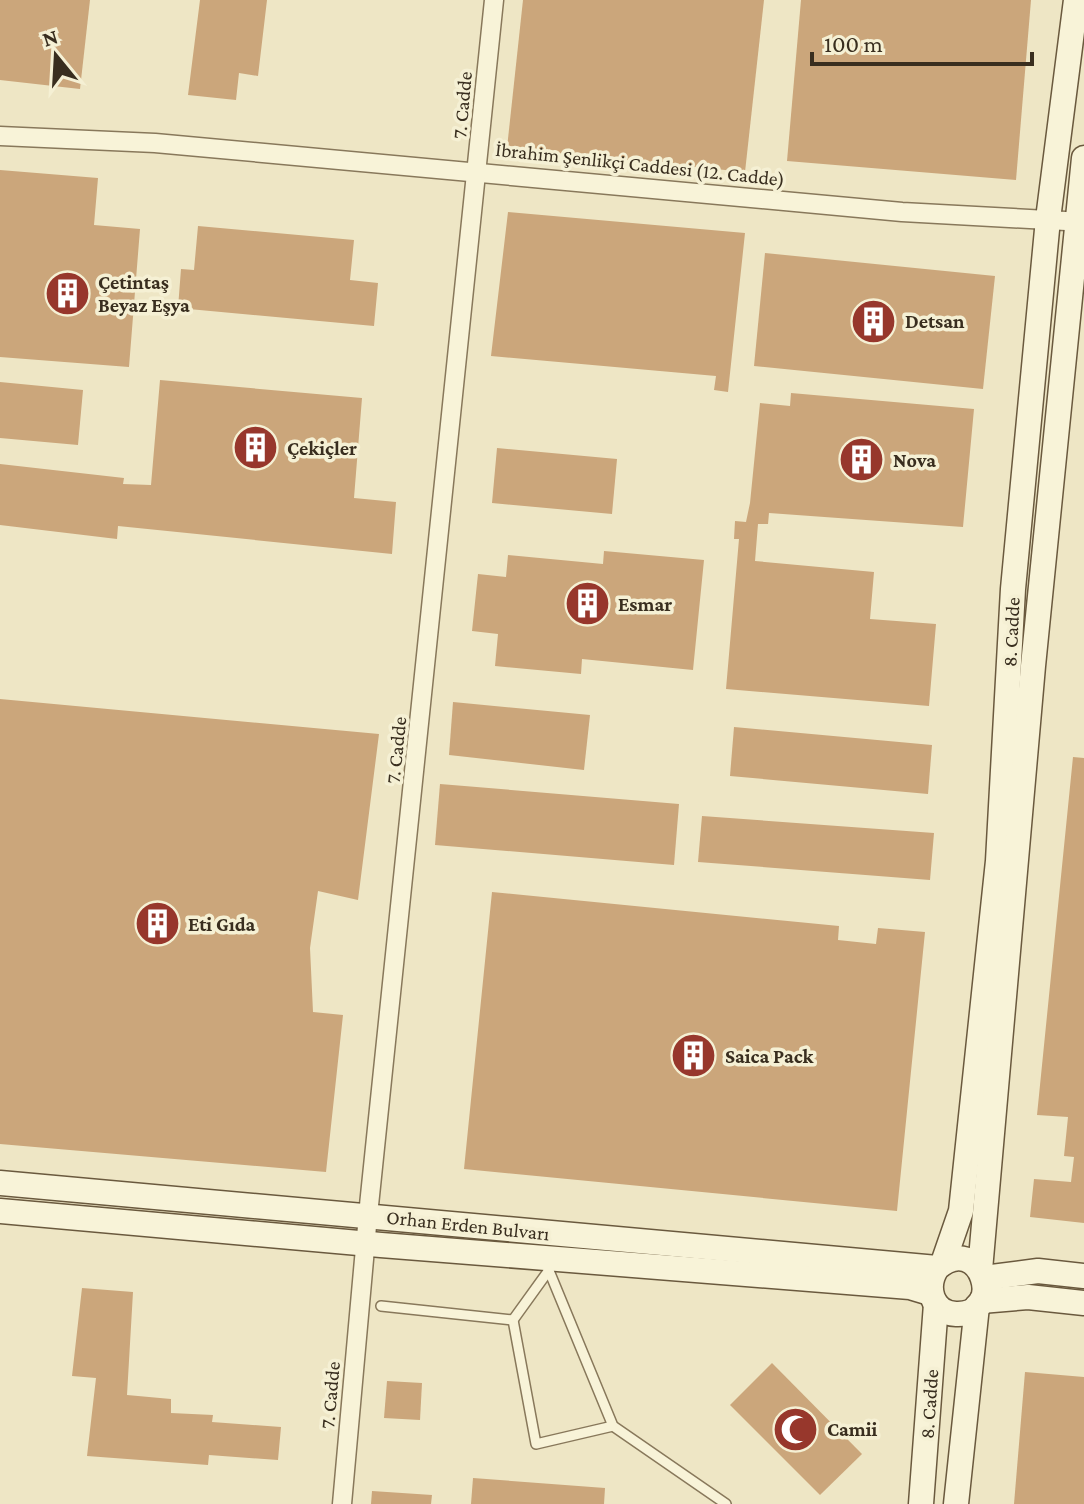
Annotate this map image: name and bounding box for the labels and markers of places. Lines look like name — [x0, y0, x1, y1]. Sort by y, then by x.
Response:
building icon: Çetintaş Beyaz Eşya — [43, 269, 91, 317]
place label: Çetintaş Beyaz Eşya — [98, 271, 190, 316]
building icon: Detsan — [850, 297, 898, 345]
place label: Detsan — [905, 310, 965, 332]
building icon: Çekiçler — [232, 424, 280, 472]
building icon: Nova — [838, 436, 886, 484]
place label: Çekiçler — [287, 437, 357, 459]
place label: Nova — [893, 449, 936, 471]
building icon: Esmar — [563, 580, 611, 628]
place label: Esmar — [618, 593, 672, 615]
building icon: Eti Gıda — [133, 900, 181, 948]
place label: Eti Gıda — [188, 913, 256, 935]
building icon: Saica Pack — [670, 1032, 718, 1080]
place label: Saica Pack — [725, 1045, 815, 1067]
mosque icon: Camii — [772, 1405, 820, 1453]
place label: Camii — [827, 1418, 878, 1440]

